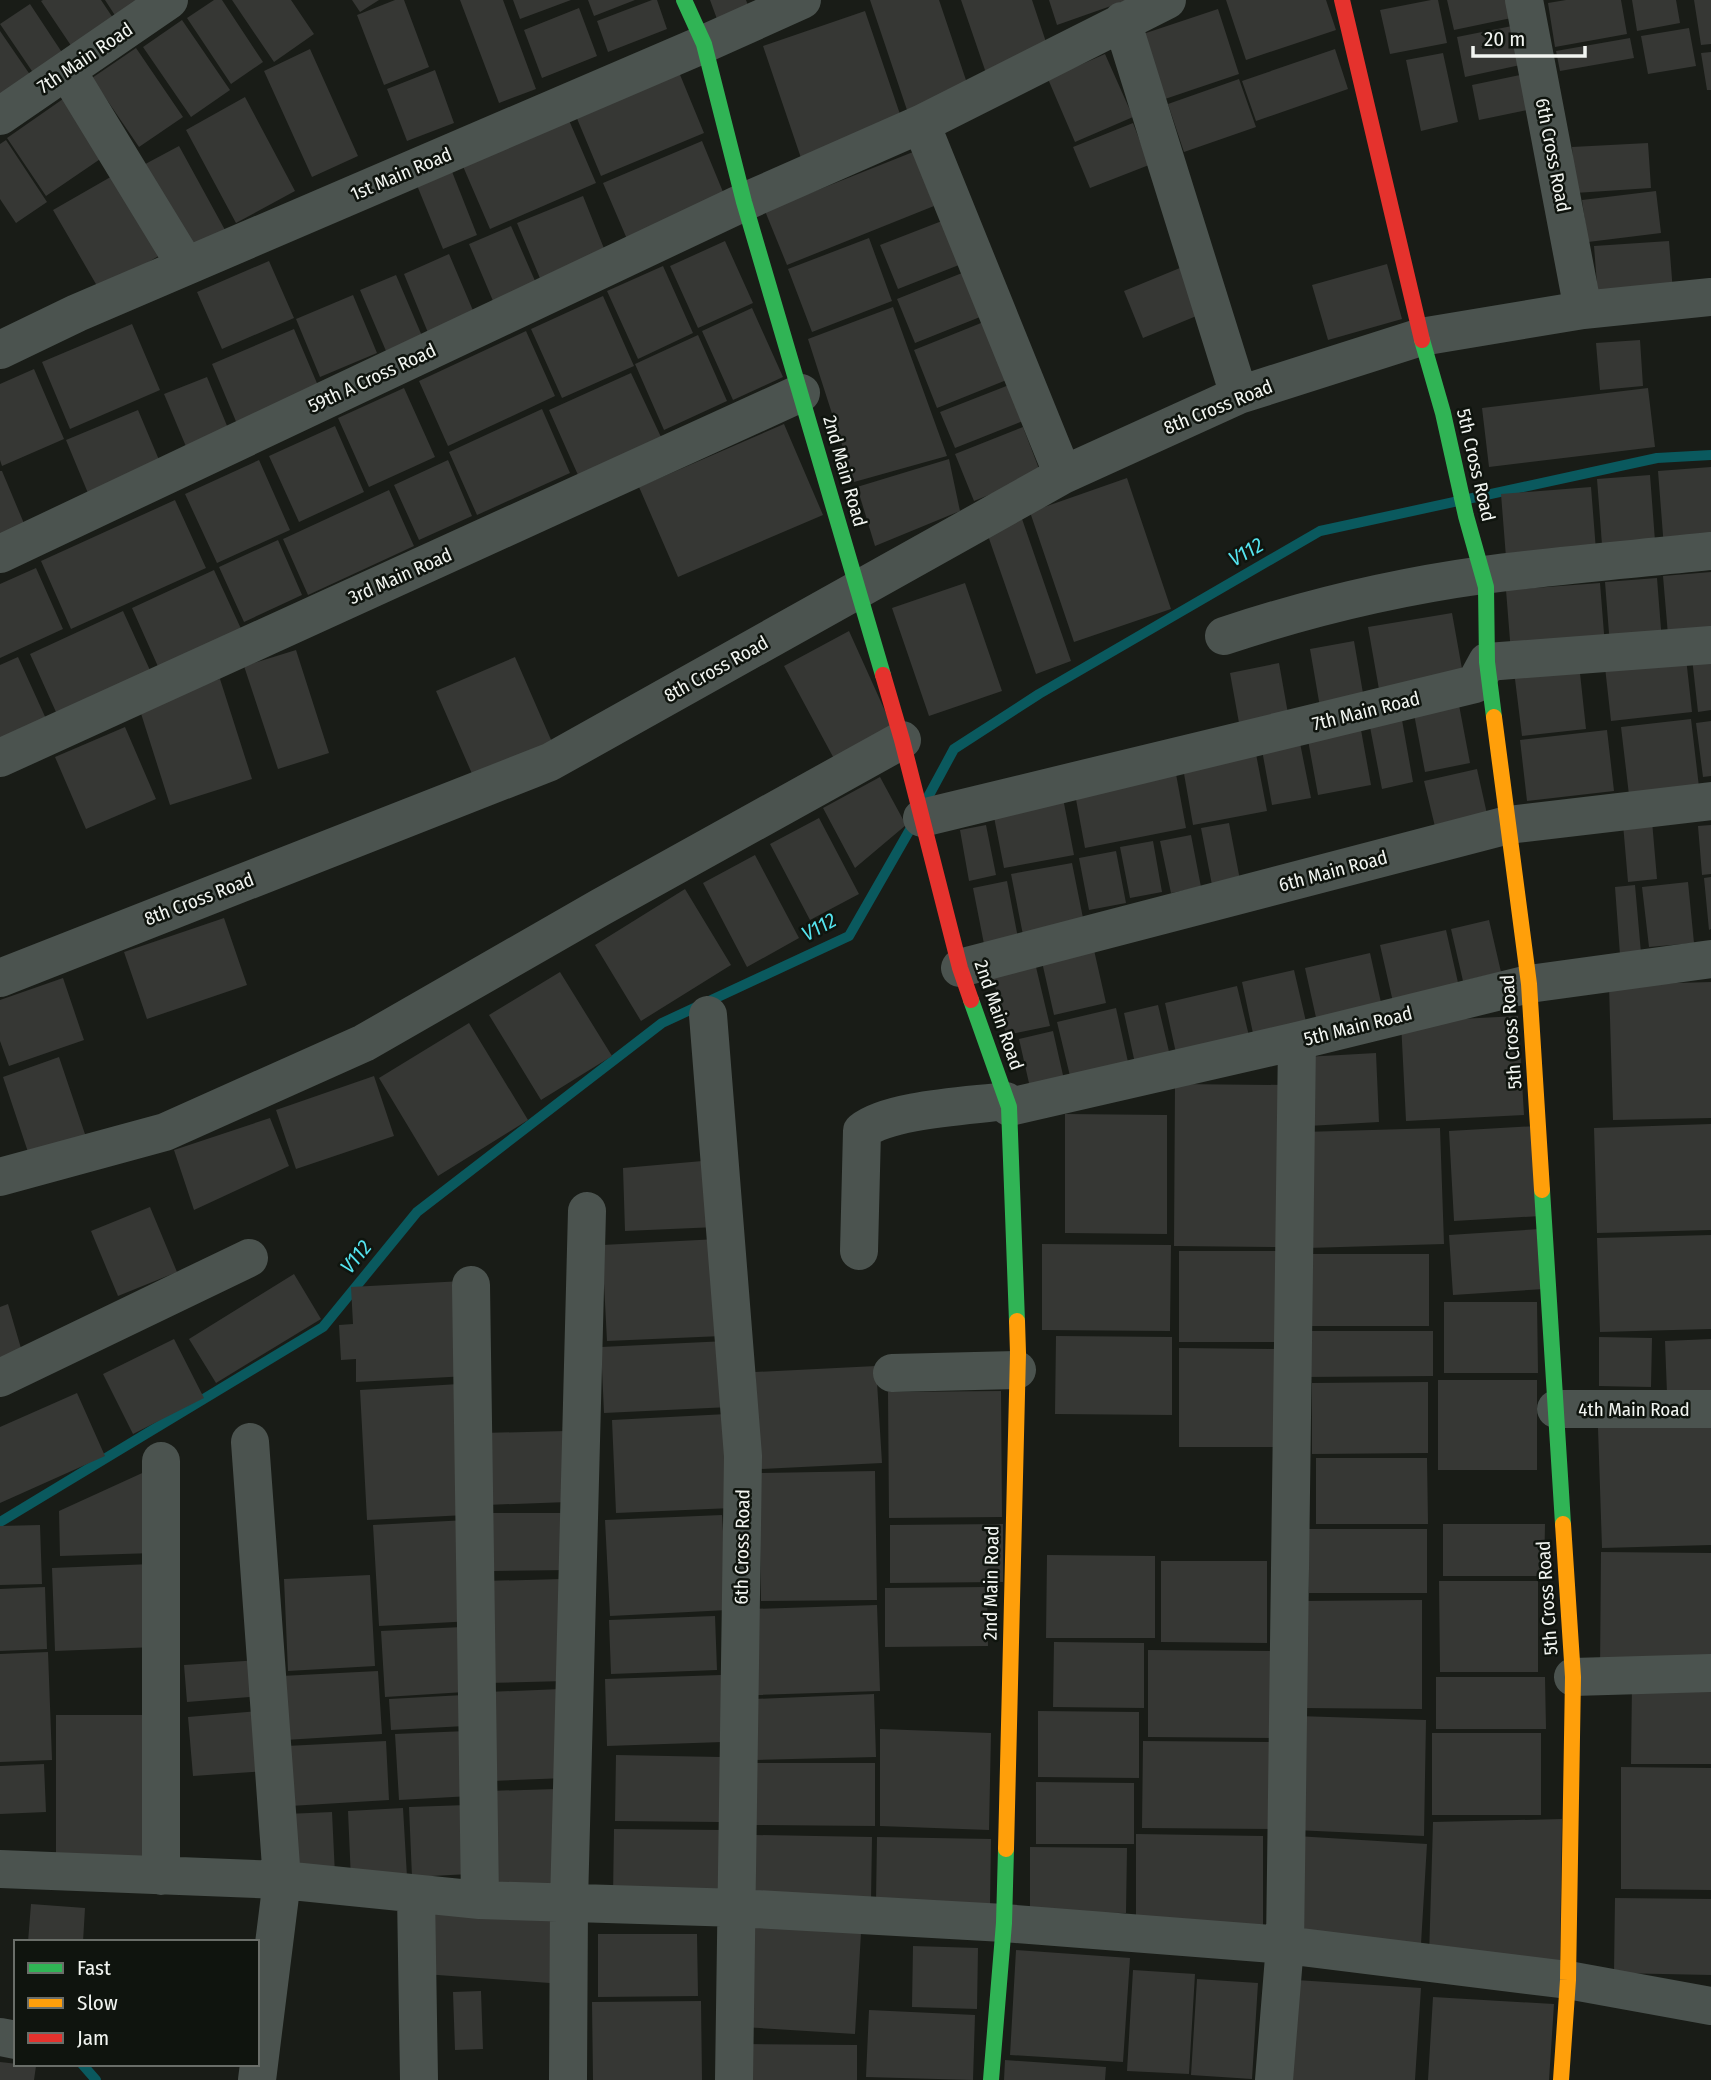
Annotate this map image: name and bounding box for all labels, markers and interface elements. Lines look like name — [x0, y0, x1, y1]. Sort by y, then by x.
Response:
scale bar — [1473, 14, 1585, 58]
street label: 7th Main Road — [33, 18, 137, 98]
text: 20 m — [1484, 26, 1525, 52]
street label: 6th Cross Road — [1531, 96, 1575, 214]
street label: 1st Main Road — [347, 142, 455, 206]
street label: 59th A Cross Road — [305, 338, 439, 418]
street label: 8th Cross Road — [1160, 375, 1276, 439]
street label: 5th Cross Road — [1452, 407, 1500, 523]
street label: 2nd Main Road — [818, 413, 872, 529]
water label: V112 — [1224, 532, 1268, 572]
street label: 3rd Main Road — [345, 543, 455, 609]
street label: 8th Cross Road — [660, 631, 772, 707]
street label: 7th Main Road — [1310, 687, 1422, 735]
street label: 6th Main Road — [1276, 845, 1390, 897]
street label: 8th Cross Road — [141, 868, 257, 930]
water label: V112 — [797, 907, 841, 947]
street label: 2nd Main Road — [969, 957, 1029, 1073]
street label: 5th Cross Road — [1496, 974, 1526, 1090]
street label: 5th Main Road — [1301, 1001, 1415, 1051]
water label: V112 — [335, 1235, 377, 1279]
street label: 4th Main Road — [1578, 1398, 1690, 1421]
street label: 6th Cross Road — [729, 1489, 755, 1605]
street label: 2nd Main Road — [979, 1526, 1003, 1640]
street label: 5th Cross Road — [1532, 1540, 1562, 1656]
legend — [14, 1940, 259, 2066]
text: Fast — [77, 1955, 111, 1981]
text: Slow — [77, 1990, 118, 2016]
text: Jam — [77, 2025, 109, 2051]

